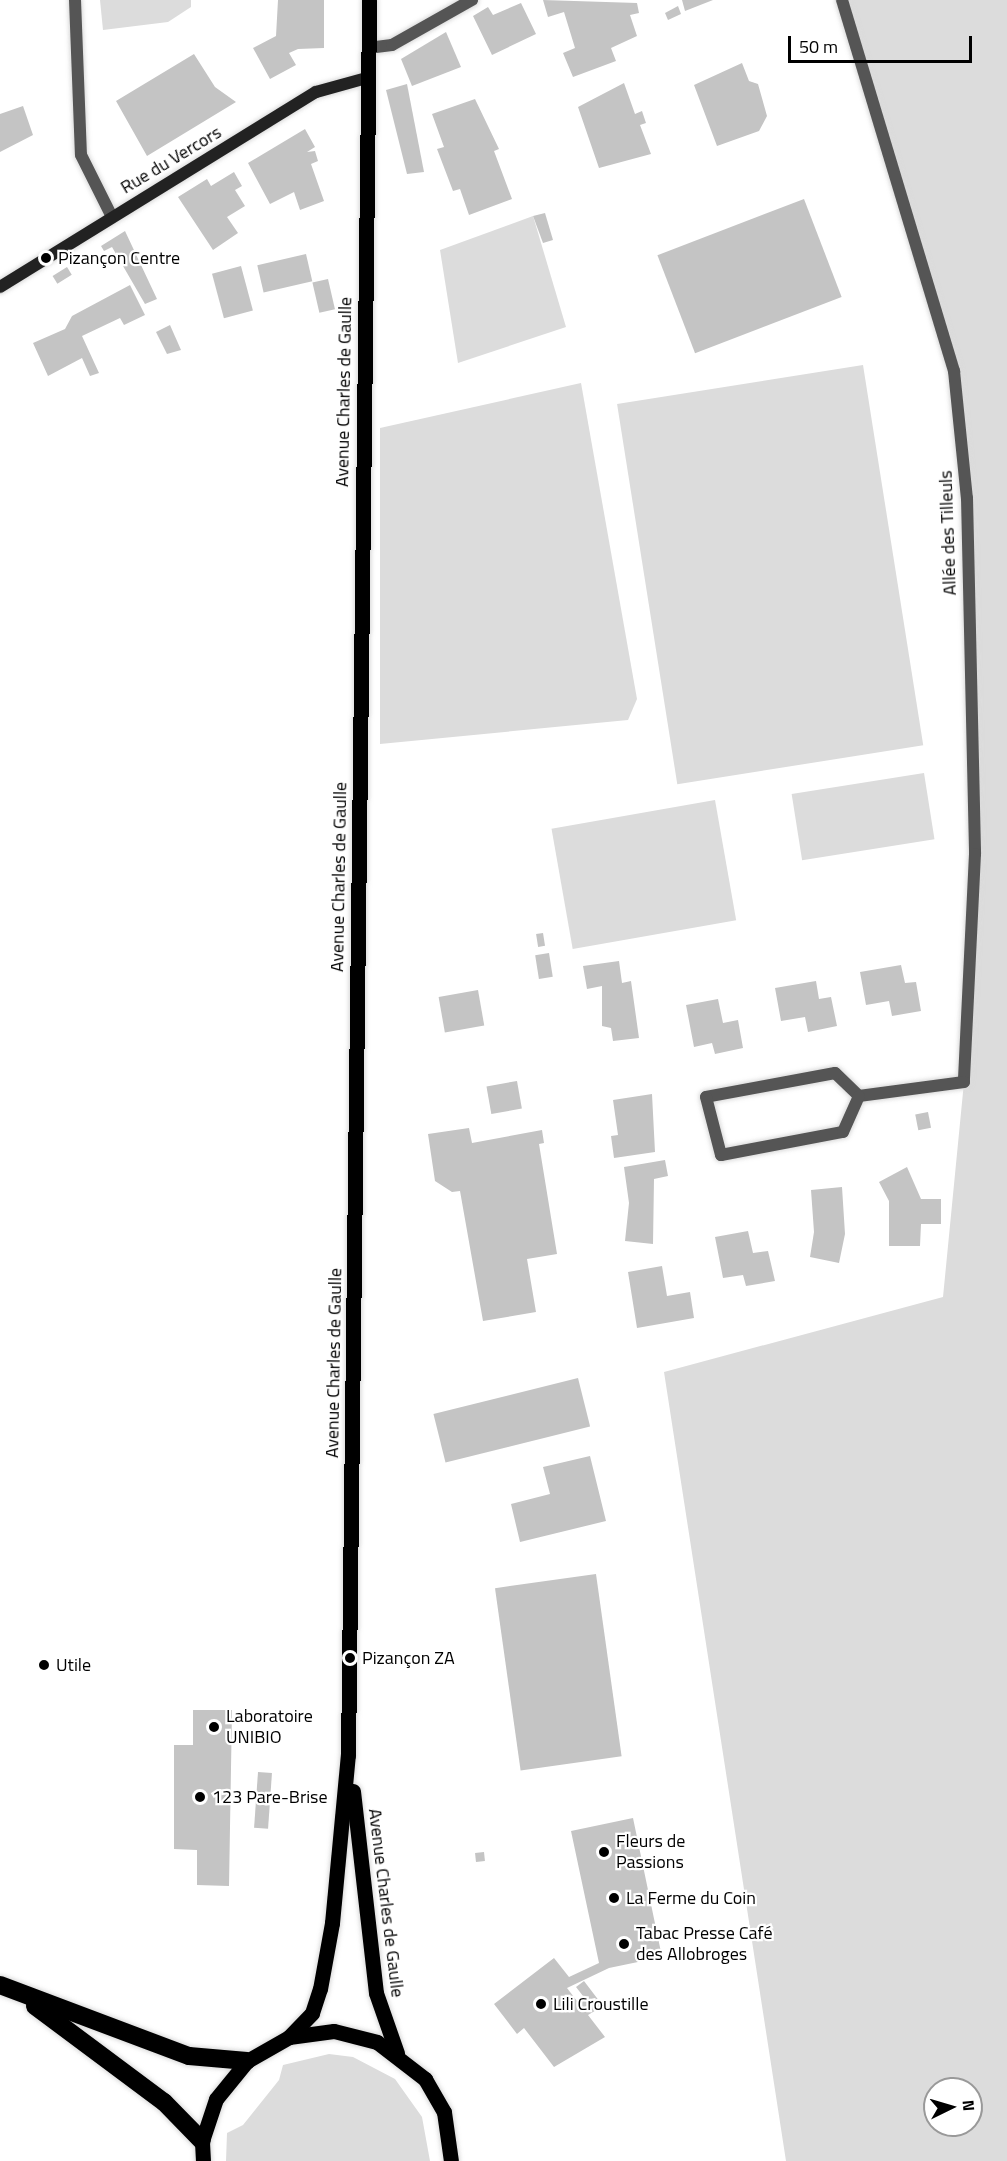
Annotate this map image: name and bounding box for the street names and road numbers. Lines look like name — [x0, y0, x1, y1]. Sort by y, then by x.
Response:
street label: Rue du Vercors — [117, 121, 225, 199]
street label: Avenue Charles de Gaulle — [332, 297, 356, 487]
street label: Allée des Tilleuls — [935, 470, 961, 596]
street label: Avenue Charles de Gaulle — [327, 782, 351, 972]
street label: Avenue Charles de Gaulle — [322, 1268, 346, 1458]
street label: Avenue Charles de Gaulle — [364, 1807, 408, 1999]

